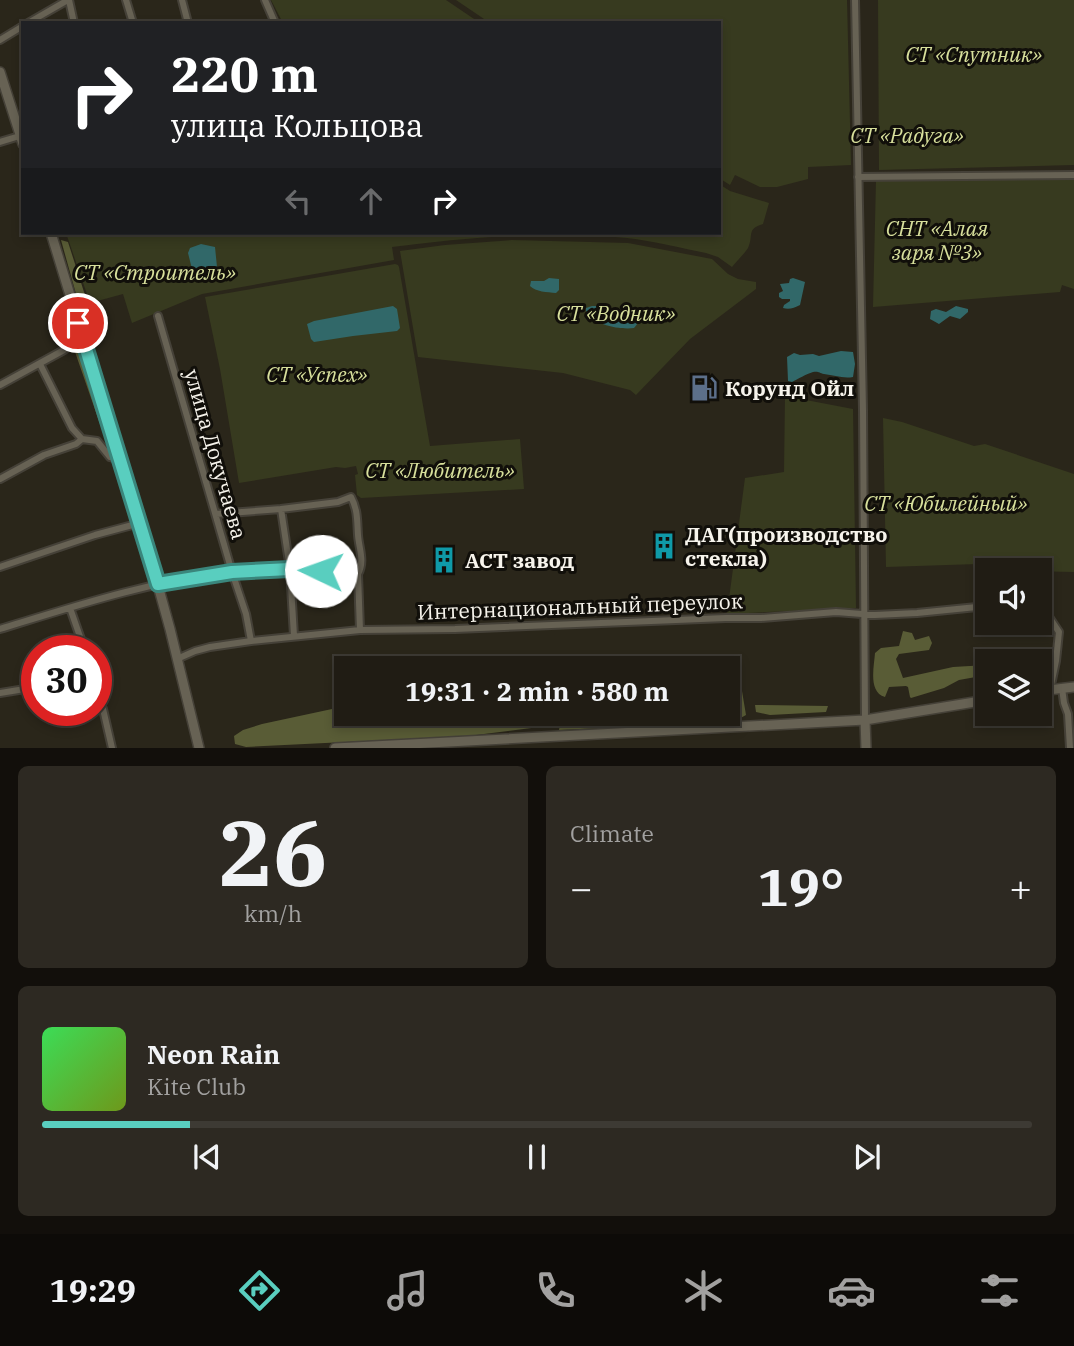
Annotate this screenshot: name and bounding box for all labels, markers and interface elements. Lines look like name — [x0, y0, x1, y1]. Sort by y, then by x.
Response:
park label: СТ «Спутник» — [906, 40, 1042, 68]
text: 220 m — [171, 42, 318, 105]
icon: right — [56, 49, 147, 140]
text: улица Кольцова — [171, 104, 423, 146]
park label: СТ «Радуга» — [850, 121, 964, 149]
icon: left — [279, 182, 317, 220]
icon: ahead — [352, 182, 390, 220]
icon: right — [425, 182, 463, 220]
park label: СНТ «Алая заря №3» — [886, 214, 988, 266]
park label: СТ «Строитель» — [74, 258, 236, 286]
pin — [48, 293, 108, 353]
park label: СТ «Водник» — [557, 299, 675, 327]
icon: arrive — [59, 304, 97, 342]
park label: СТ «Успех» — [266, 360, 368, 388]
street label: улица Докучаева — [178, 366, 254, 542]
fuel station icon: Корунд Ойл — [689, 373, 719, 403]
place label: Корунд Ойл — [725, 374, 854, 402]
park label: СТ «Любитель» — [365, 456, 515, 484]
park label: СТ «Юбилейный» — [864, 489, 1028, 517]
place label: ДАГ(производство стекла) — [685, 520, 888, 572]
building icon: ДАГ(производство стекла) — [649, 531, 679, 561]
position arrow — [284, 534, 358, 608]
building icon: АСТ завод — [429, 545, 459, 575]
place label: АСТ завод — [465, 546, 575, 574]
map controls — [975, 558, 1052, 726]
button: sound — [975, 558, 1052, 635]
street label: Интернациональный переулок — [417, 586, 743, 626]
speed limit sign: 30 — [21, 635, 112, 726]
button: layers — [975, 649, 1052, 726]
text: 19:31 · 2 min · 580 m — [405, 674, 669, 708]
text: 26 — [218, 793, 328, 911]
text: Climate — [570, 818, 654, 848]
text: 19° — [758, 853, 844, 920]
text: − — [570, 863, 593, 912]
text: + — [1009, 863, 1032, 912]
text: km/h — [244, 898, 302, 928]
text: Neon Rain — [147, 1037, 280, 1071]
text: Kite Club — [147, 1071, 246, 1101]
icon: previous — [188, 1138, 226, 1176]
icon: pause — [518, 1138, 556, 1176]
icon: next — [848, 1138, 886, 1176]
icon: directions — [235, 1266, 284, 1315]
icon: music — [383, 1266, 432, 1315]
icon: phone — [531, 1266, 580, 1315]
icon: climate — [679, 1266, 728, 1315]
icon: car — [827, 1266, 876, 1315]
icon: filters — [975, 1266, 1024, 1315]
text: 19:29 — [50, 1269, 136, 1311]

